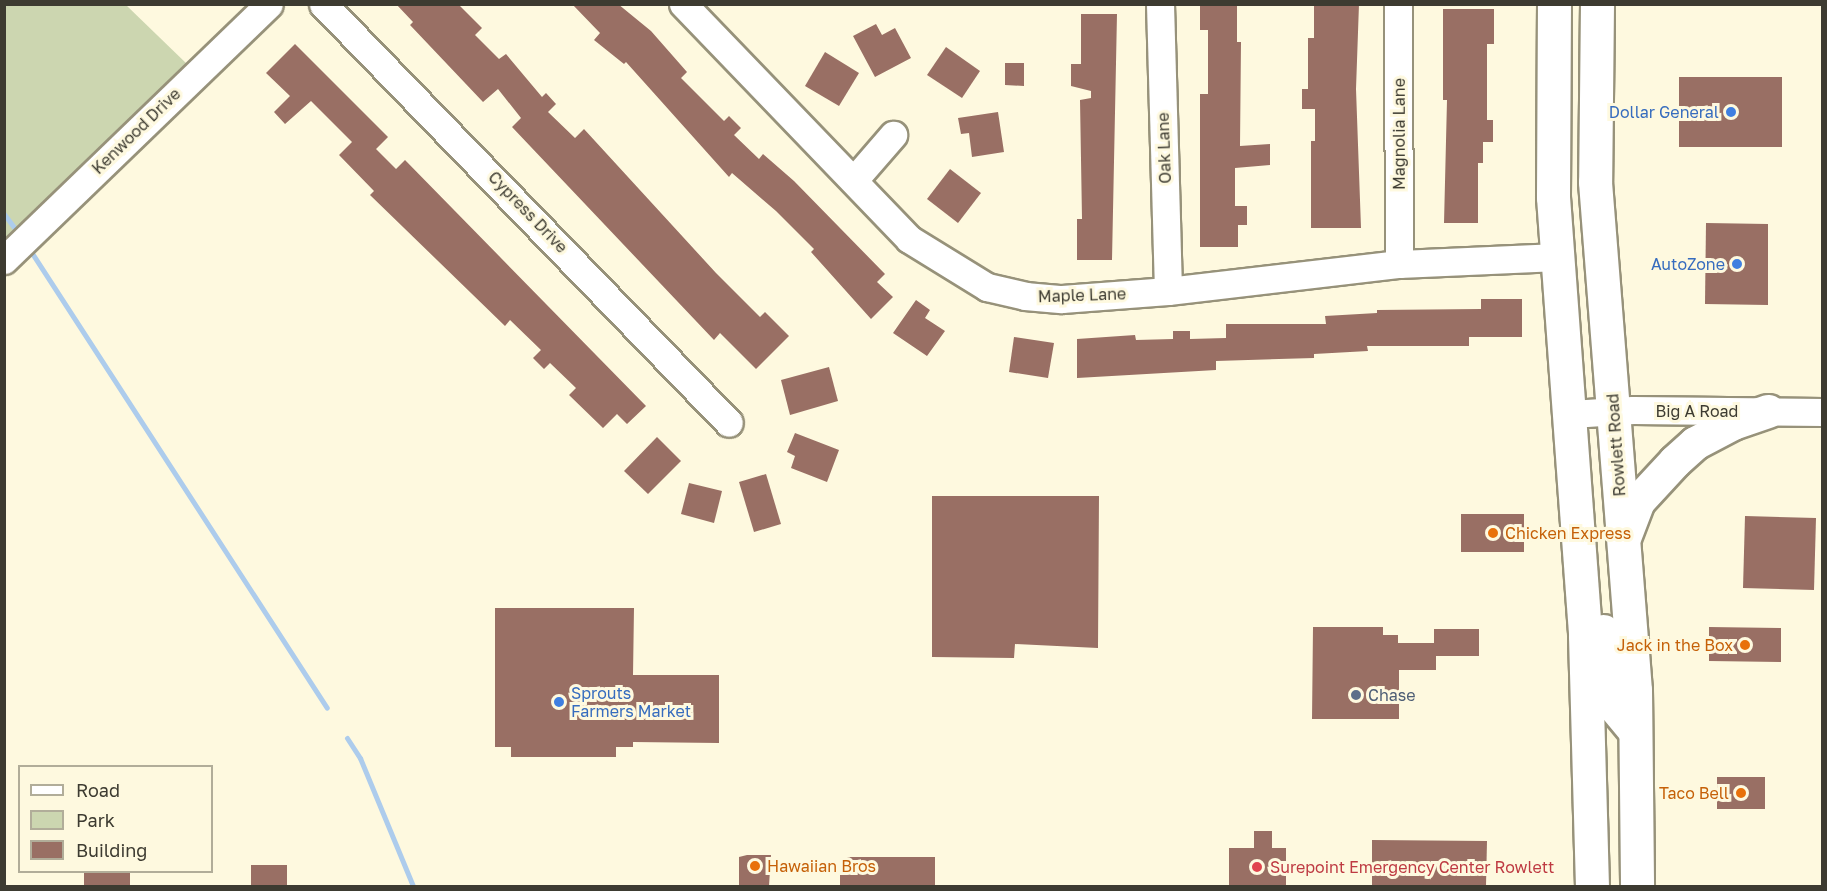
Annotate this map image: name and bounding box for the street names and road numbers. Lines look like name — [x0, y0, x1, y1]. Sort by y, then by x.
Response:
street label: Magnolia Lane — [1389, 78, 1409, 190]
street label: Kenwood Drive — [88, 84, 184, 178]
street label: Oak Lane — [1153, 112, 1175, 184]
street label: Cypress Drive — [484, 167, 572, 257]
street label: Maple Lane — [1038, 284, 1126, 306]
street label: Rowlett Road — [1603, 393, 1629, 497]
street label: Big A Road — [1656, 401, 1738, 421]

